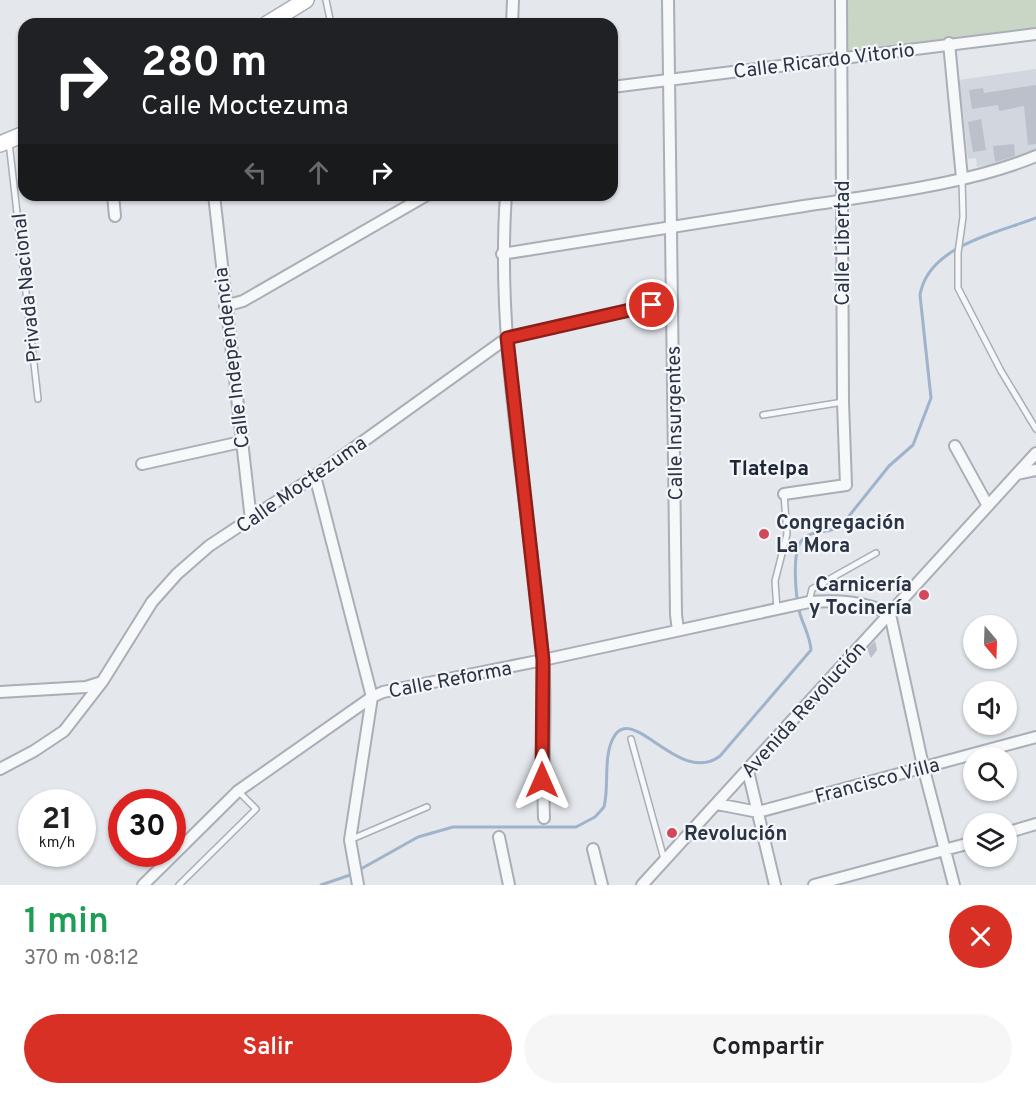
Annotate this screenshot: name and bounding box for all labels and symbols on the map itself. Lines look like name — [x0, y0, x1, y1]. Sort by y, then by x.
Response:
street label: Calle Ricardo Vitorio — [732, 38, 916, 86]
street label: Calle Libertad — [831, 180, 857, 306]
street label: Privada Nacional — [7, 212, 49, 364]
street label: Calle Independencia — [209, 266, 257, 450]
pin — [626, 279, 677, 330]
street label: Calle Insurgentes — [662, 345, 690, 500]
street label: Calle Moctezuma — [232, 431, 373, 540]
district label: Tlatelpa — [729, 456, 809, 483]
place label: Congregación La Mora — [776, 511, 905, 560]
marker: Congregación La Mora — [757, 527, 771, 541]
place label: Carnicería y Tocinería — [809, 573, 912, 622]
marker: Carnicería y Tocinería — [917, 588, 931, 602]
north arrow — [963, 615, 1017, 669]
street label: Avenida Revolución — [736, 637, 873, 784]
street label: Calle Reforma — [387, 656, 514, 706]
position arrow — [510, 748, 574, 812]
street label: Francisco Villa — [812, 753, 943, 811]
speed limit sign: 30 — [108, 789, 186, 867]
place label: Revolución — [684, 822, 787, 848]
marker: Revolución — [665, 826, 679, 840]

